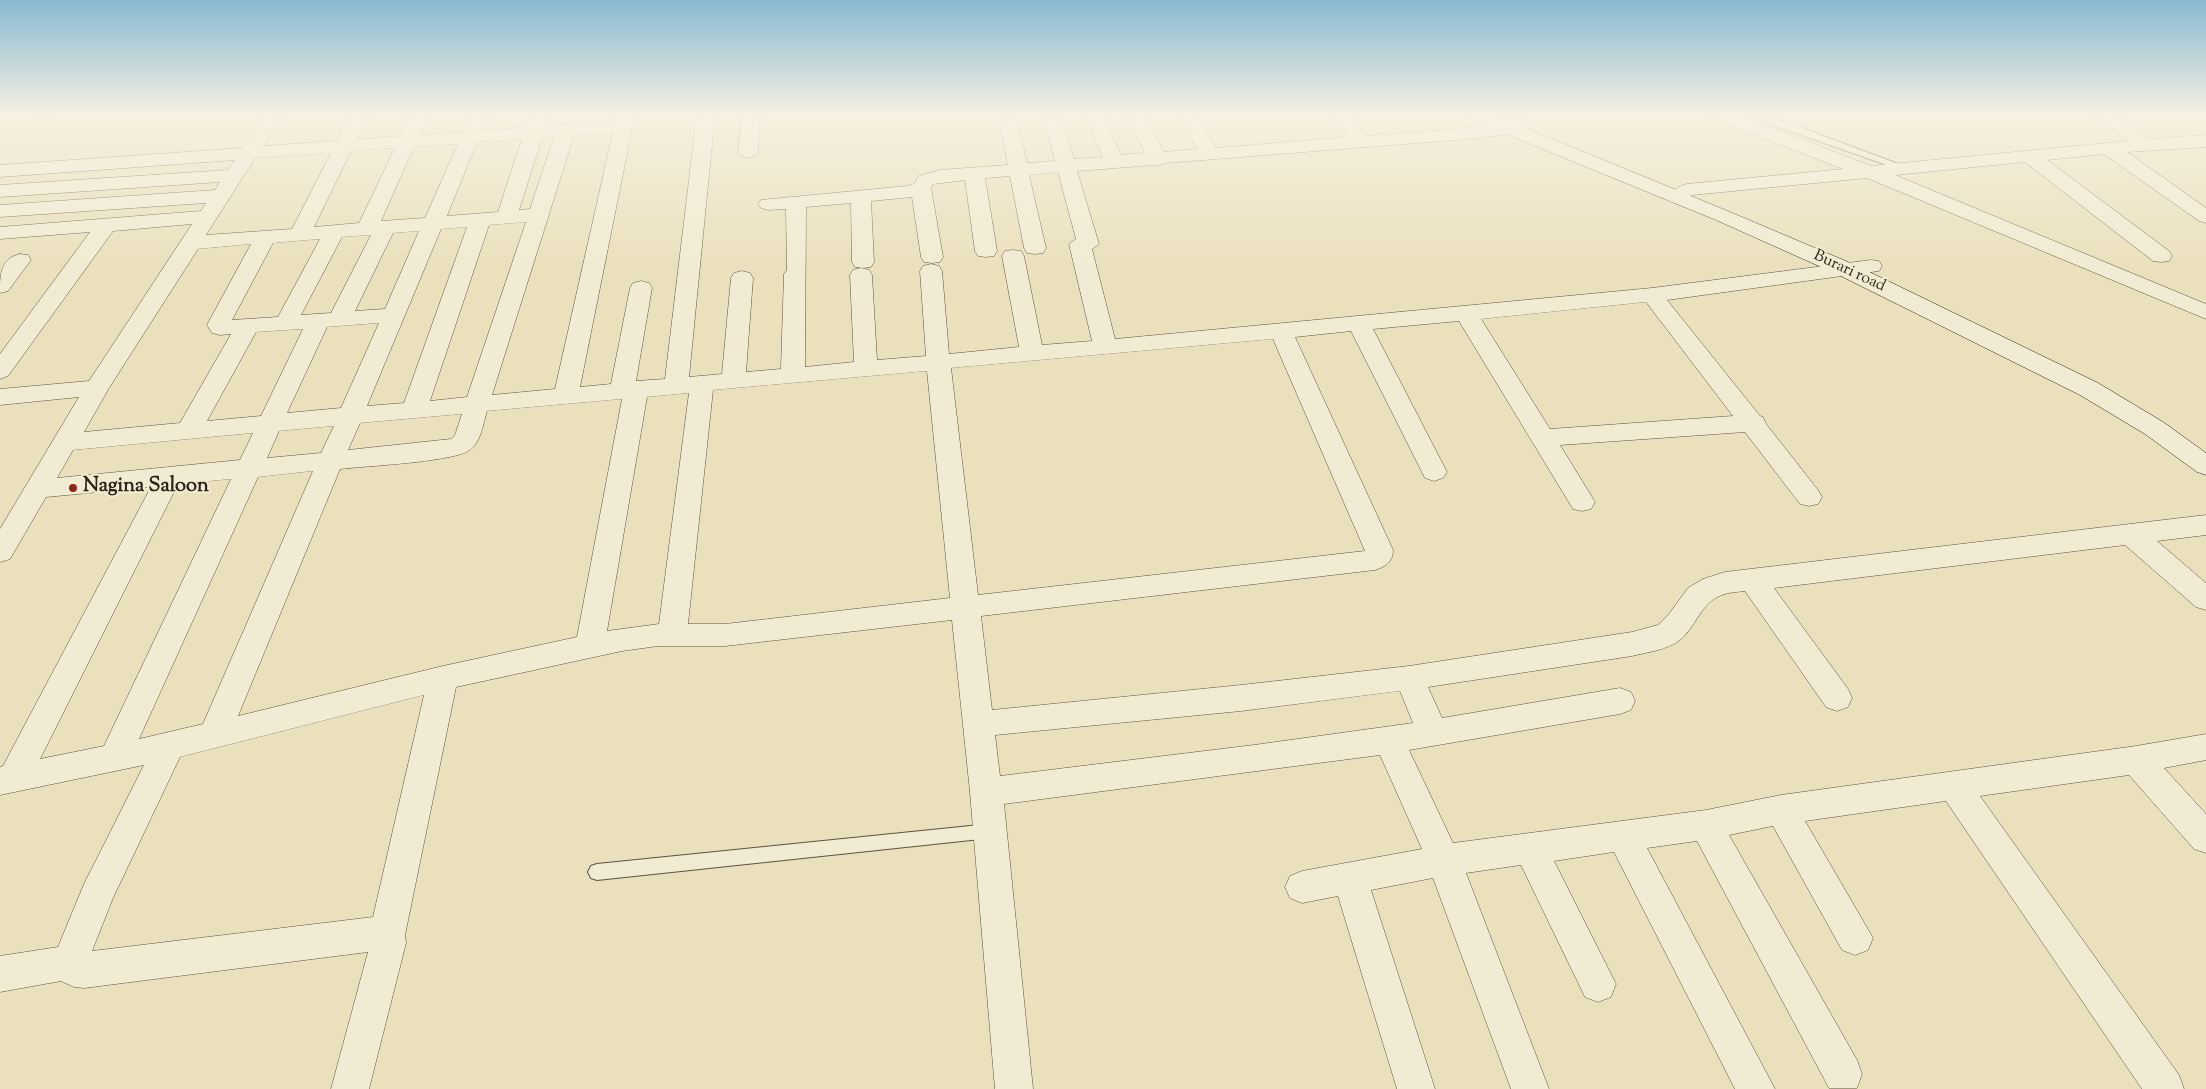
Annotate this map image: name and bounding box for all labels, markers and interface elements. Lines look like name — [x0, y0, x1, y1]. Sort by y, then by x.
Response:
street label: Burari road — [1810, 247, 1888, 297]
place label: Nagina Saloon — [83, 476, 209, 500]
marker: Nagina Saloon — [67, 482, 79, 494]

